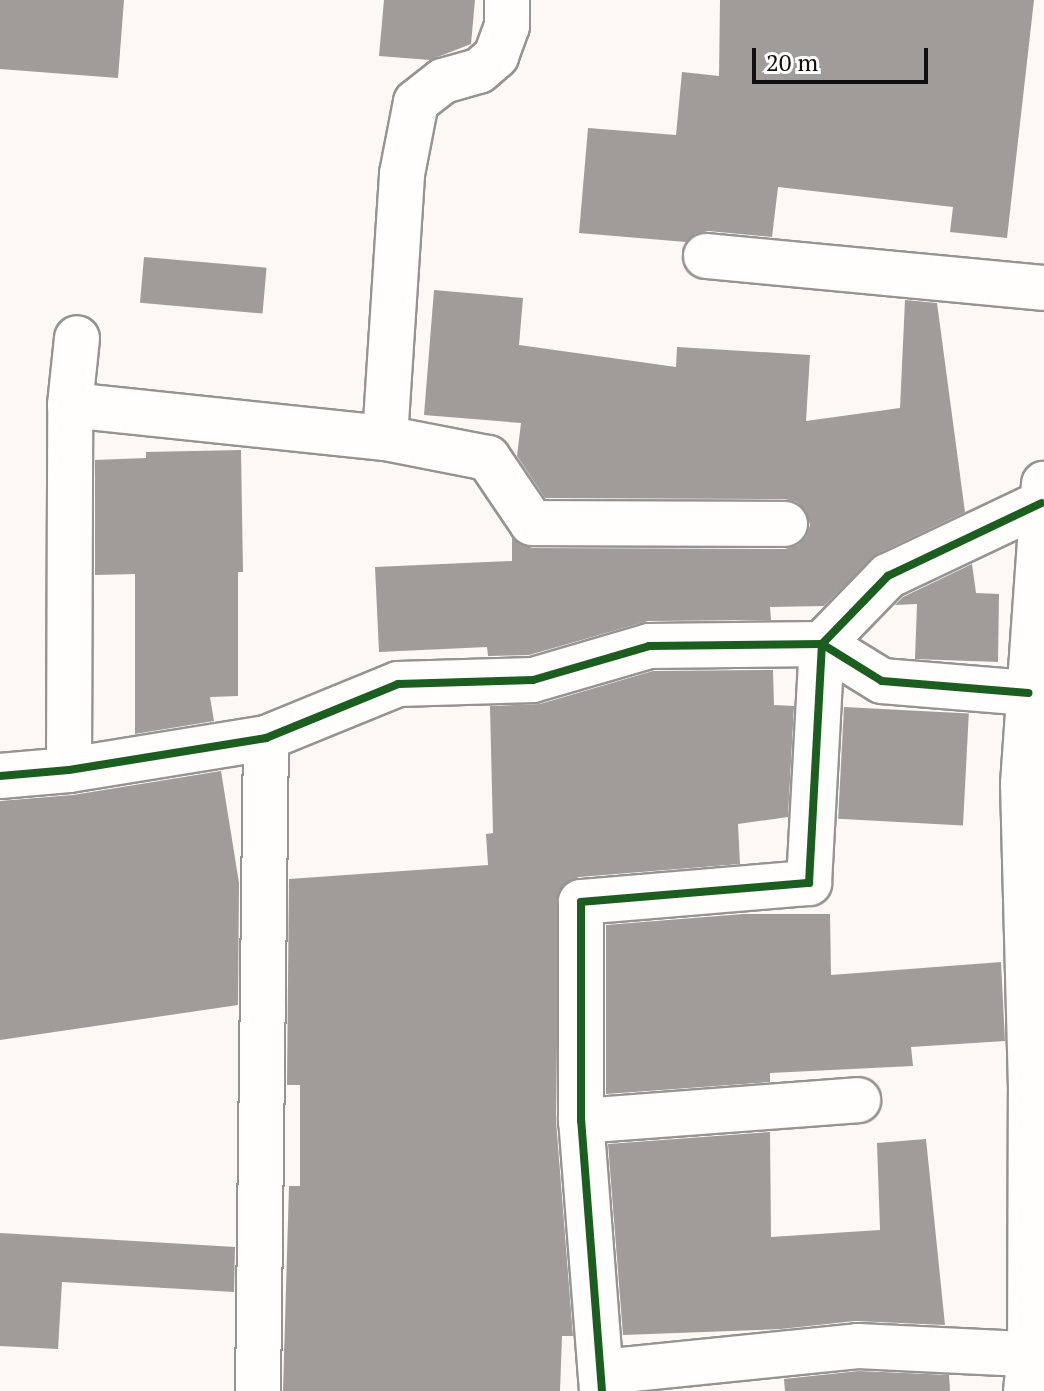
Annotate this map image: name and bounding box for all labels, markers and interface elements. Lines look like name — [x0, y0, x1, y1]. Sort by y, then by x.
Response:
scale bar — [756, 32, 932, 82]
text: 20 m — [766, 46, 818, 78]

